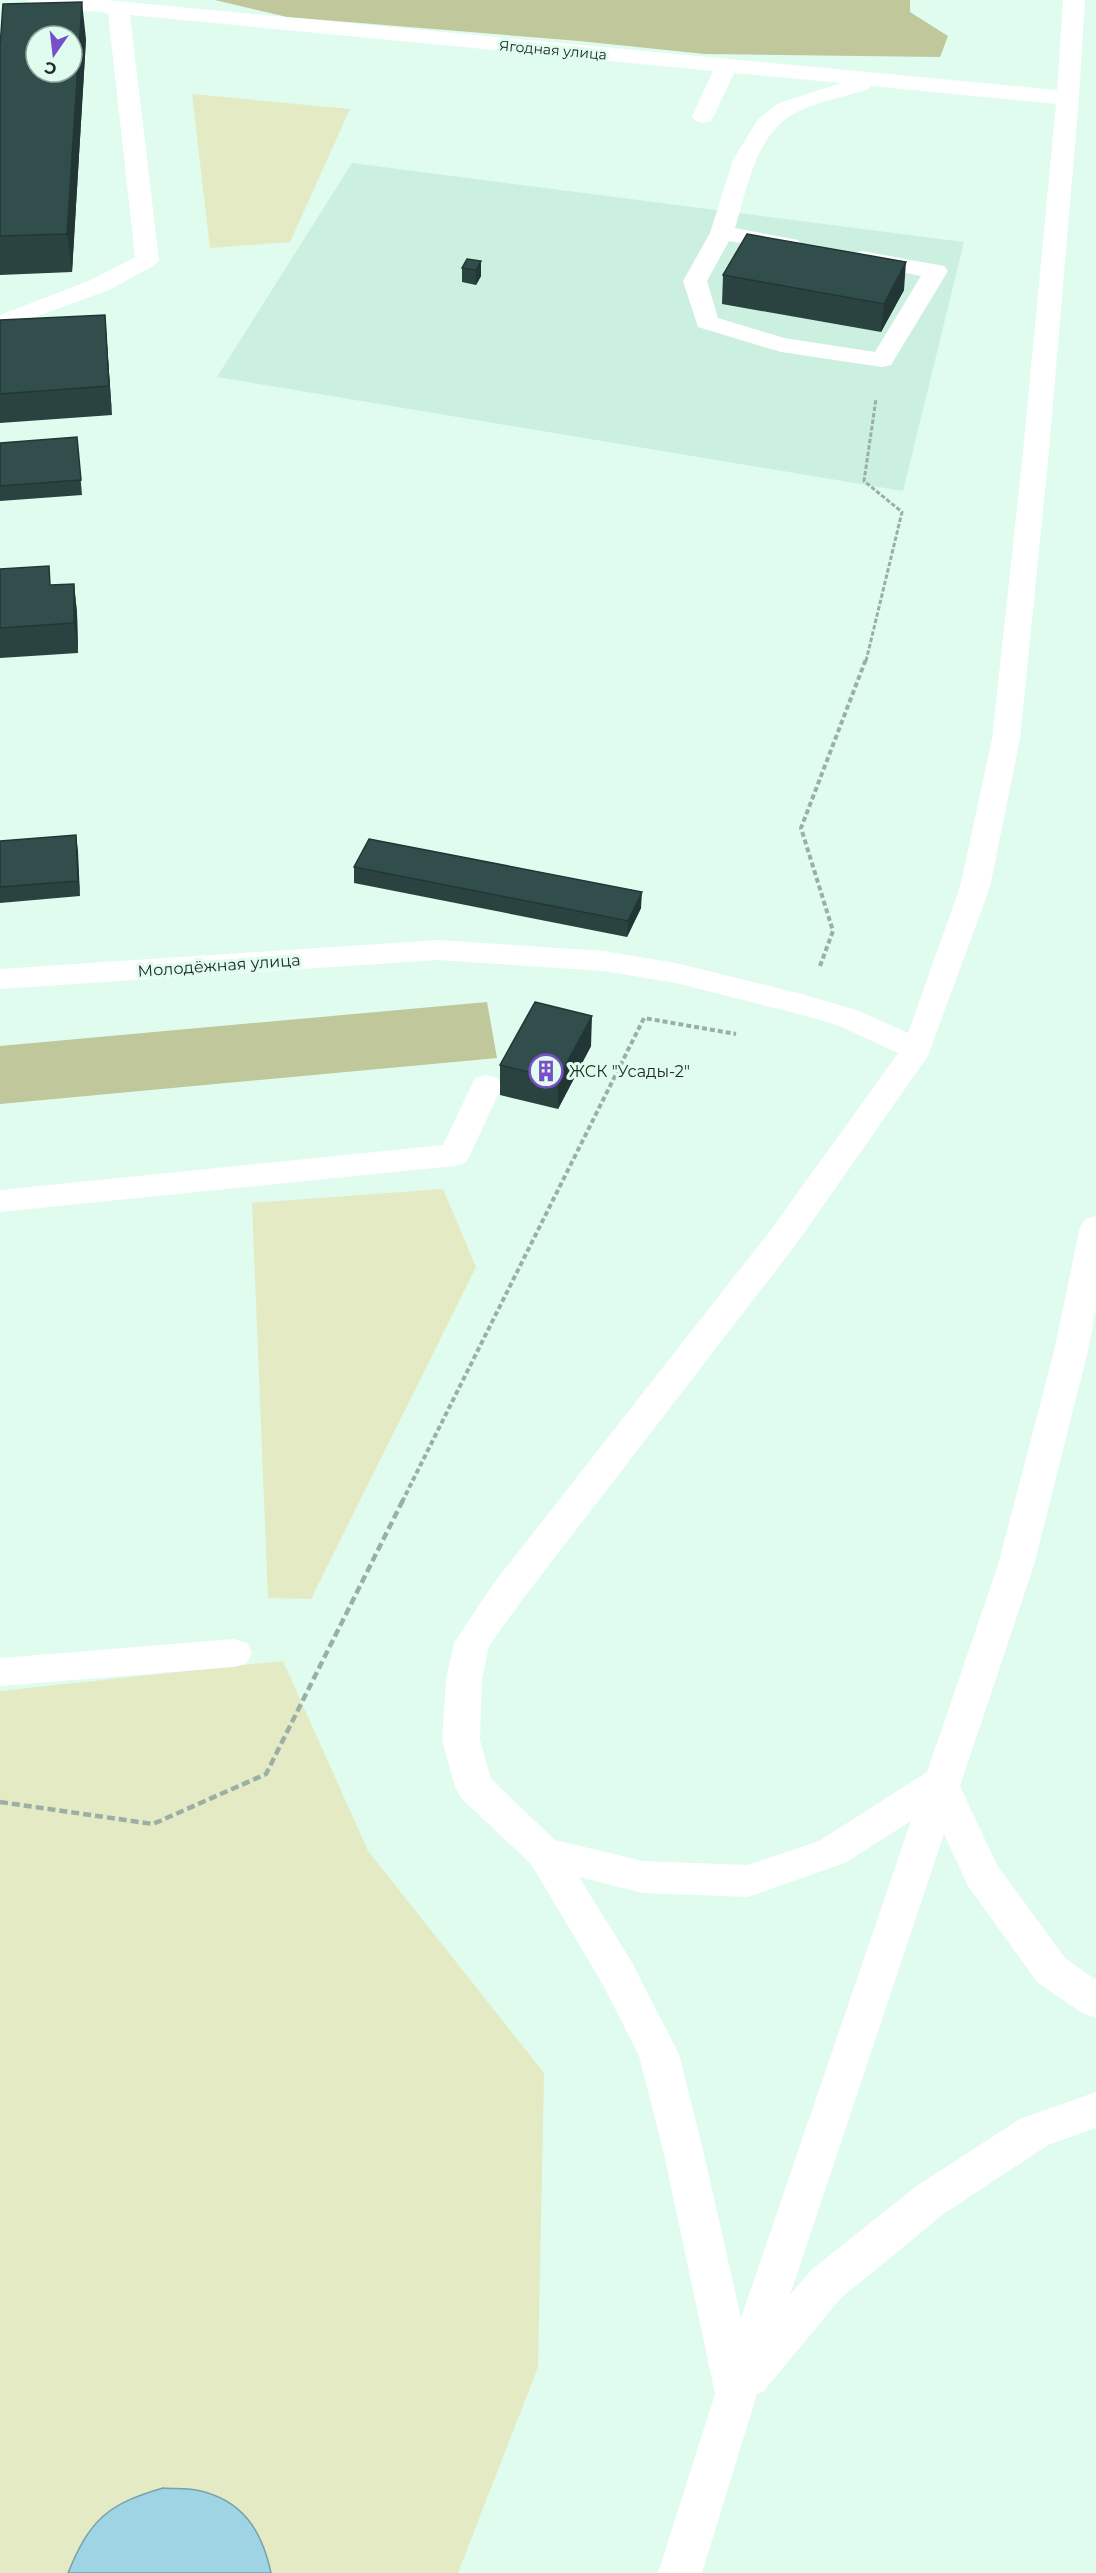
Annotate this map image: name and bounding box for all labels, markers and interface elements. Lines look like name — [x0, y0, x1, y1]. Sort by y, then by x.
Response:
north arrow — [24, 24, 84, 84]
street label: Ягодная улица — [498, 36, 608, 64]
text: С — [42, 57, 58, 79]
street label: Молодёжная улица — [137, 950, 301, 981]
building icon: ЖСК "Усады-2" — [528, 1053, 564, 1089]
place label: ЖСК "Усады-2" — [569, 1062, 690, 1081]

